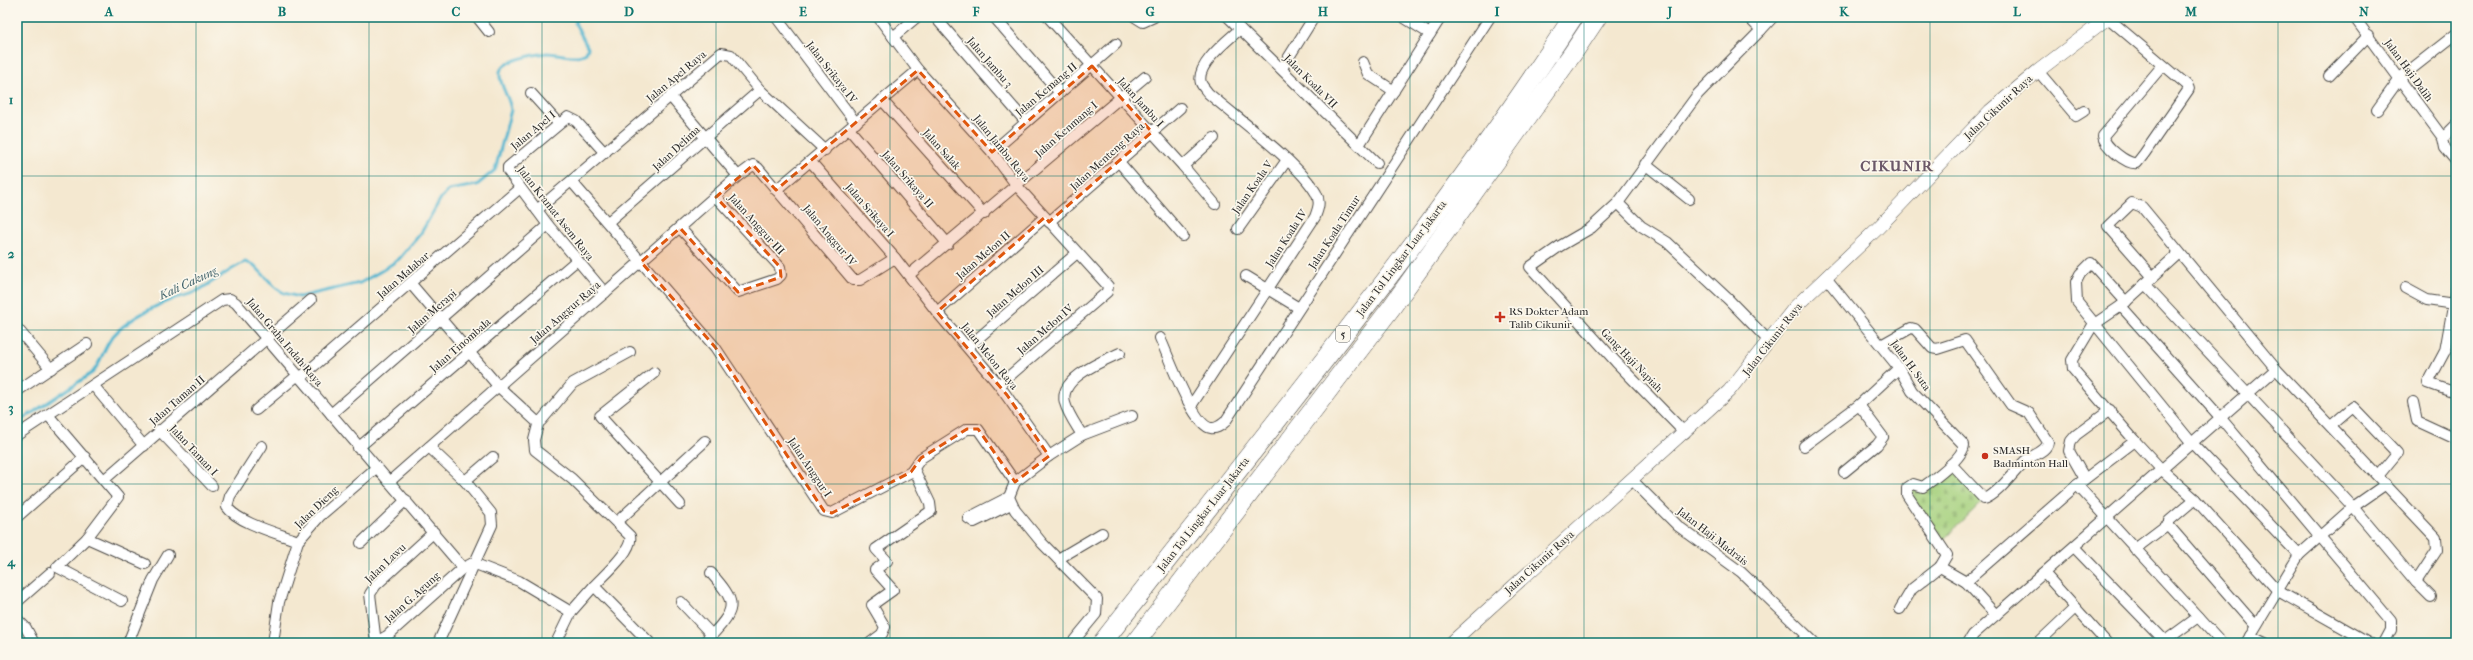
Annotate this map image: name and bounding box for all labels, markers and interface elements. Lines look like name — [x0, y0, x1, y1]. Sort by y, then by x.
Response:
text: A — [104, 4, 114, 19]
text: B — [278, 4, 287, 19]
text: C — [452, 4, 461, 19]
text: D — [624, 4, 634, 19]
text: E — [799, 4, 807, 19]
text: F — [972, 4, 980, 19]
text: G — [1145, 4, 1155, 19]
text: H — [1318, 4, 1329, 19]
text: I — [1494, 4, 1500, 19]
text: J — [1666, 4, 1673, 20]
text: K — [1839, 4, 1850, 19]
text: L — [2013, 4, 2022, 19]
text: M — [2184, 4, 2197, 19]
text: N — [2359, 4, 2369, 19]
street label: Jalan Jambu 3 — [963, 34, 1015, 90]
street label: Jalan Haji Dalih — [2381, 36, 2436, 105]
street label: Jalan Srikaya IV — [803, 38, 860, 106]
street label: Jalan Apel Raya — [643, 47, 709, 106]
street label: Jalan Koala VII — [1280, 51, 1341, 111]
street label: Jalan Kemang II — [1012, 59, 1080, 120]
street label: Jalan Cikunir Raya — [1961, 72, 2036, 143]
street label: Jalan Jambu I — [1114, 74, 1167, 130]
text: 1 — [9, 92, 14, 107]
street label: Jalan Kenmang I — [1032, 98, 1101, 161]
street label: Jalan Apel I — [508, 108, 559, 153]
street label: Jalan Jambu Raya — [970, 112, 1033, 185]
street label: Jalan Menteng Raya — [1067, 119, 1148, 194]
street label: Jalan Delima — [649, 122, 703, 174]
street label: Jalan Salak — [919, 126, 964, 173]
street label: Jalan Srikaya II — [879, 147, 937, 211]
street label: Jalan Koala V — [1229, 157, 1276, 217]
district label: CIKUNIR — [1860, 157, 1934, 175]
street label: Jalan Kramat Asem Raya — [514, 163, 597, 264]
street label: Jalan Srikaya I — [842, 180, 897, 241]
street label: Jalan Anggur III — [725, 190, 788, 258]
street label: Jalan Koala Timur — [1305, 193, 1363, 272]
street label: Jalan Tol Lingkar Luar Jakarta — [1353, 197, 1450, 319]
street label: Jalan Anggur IV — [800, 201, 860, 269]
street label: Jalan Koala IV — [1262, 206, 1310, 270]
street label: Jalan Melon II — [953, 228, 1013, 283]
text: 2 — [8, 246, 15, 261]
street label: Jalan Malabar — [374, 249, 432, 302]
water label: Kali Cakung — [156, 263, 220, 303]
street label: Jalan Melon III — [983, 263, 1047, 320]
street label: Jalan Anggur Raya — [527, 278, 604, 347]
street label: Jalan Merapi — [405, 286, 460, 337]
street label: Jalan Graha Indah Raya — [243, 295, 326, 390]
street label: Jalan Cikunir Raya — [1739, 300, 1805, 379]
street label: Jalan Melon IV — [1014, 301, 1077, 358]
place label: RS Dokter Adam Talib Cikunir — [1509, 305, 1589, 331]
marker: RS Dokter Adam Talib Cikunir — [1494, 311, 1506, 323]
street label: Jalan Tinombala — [427, 315, 494, 376]
street label: Jalan Melon Raya — [958, 319, 1021, 393]
road number: 5 — [1336, 326, 1350, 342]
street label: Gang Haji Napiah — [1598, 326, 1666, 395]
street label: Jalan H. Suta — [1887, 336, 1934, 394]
street label: Jalan Taman II — [146, 372, 208, 429]
text: 3 — [8, 400, 14, 416]
street label: Jalan Taman I — [166, 422, 221, 479]
street label: Jalan Anggur I — [784, 434, 835, 500]
place label: SMASH Badminton Hall — [1993, 444, 2068, 470]
marker: SMASH Badminton Hall — [1980, 451, 1990, 461]
street label: Jalan Tol Lingkar Luar Jakarta — [1154, 454, 1253, 575]
street label: Jalan Dieng — [291, 483, 341, 532]
street label: Jalan Haji Madrais — [1674, 504, 1751, 568]
street label: Jalan Cikunir Raya — [1501, 527, 1577, 598]
street label: Jalan Lawu — [361, 540, 409, 587]
text: 4 — [6, 554, 16, 570]
street label: Jalan G. Agung — [381, 569, 443, 626]

